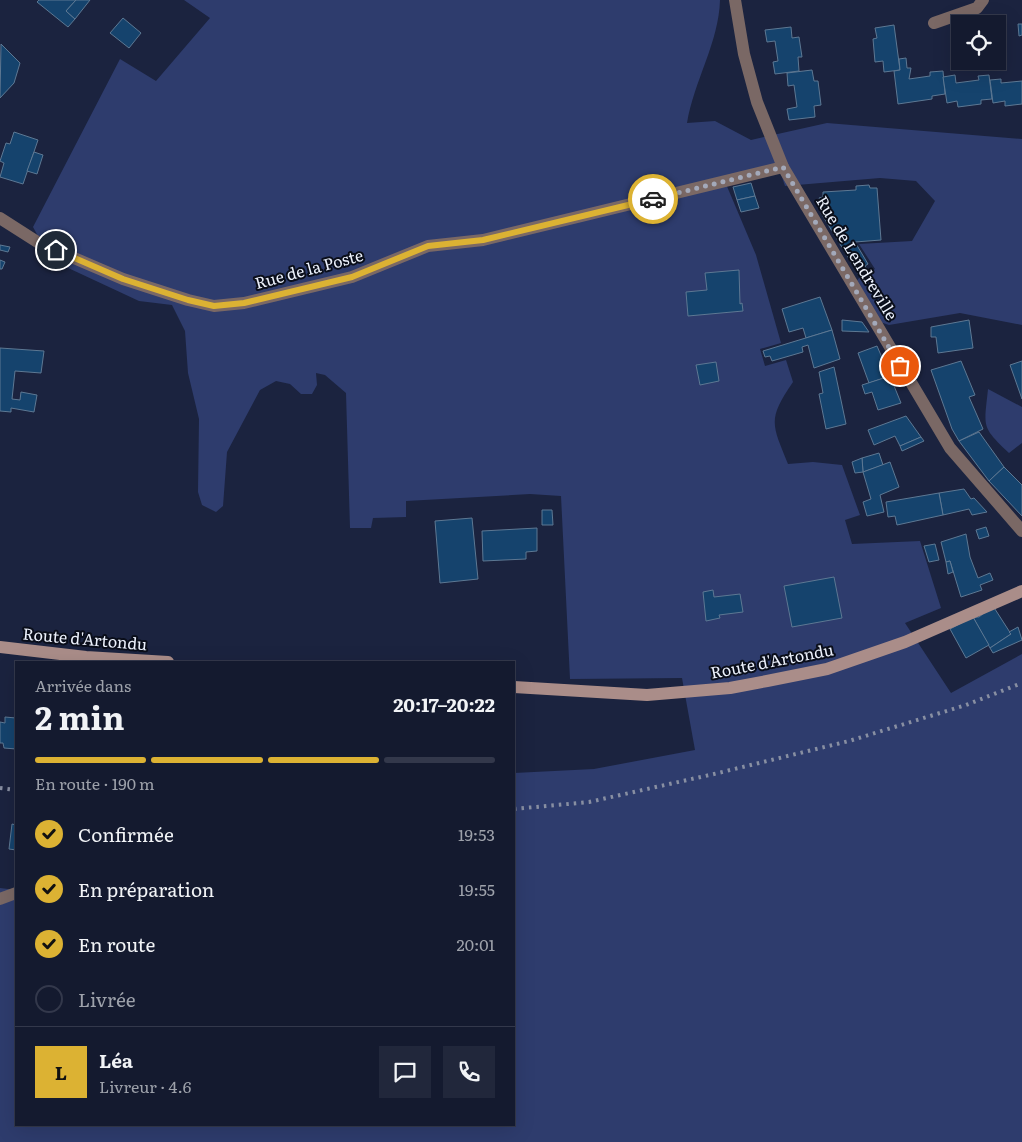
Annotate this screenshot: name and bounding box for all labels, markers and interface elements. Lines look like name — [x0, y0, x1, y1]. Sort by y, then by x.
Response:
map controls — [951, 15, 1006, 70]
button: locate — [951, 15, 1006, 70]
courier — [628, 174, 678, 224]
icon: car — [639, 185, 667, 213]
street label: Rue de Lendreville — [811, 191, 905, 324]
pin — [35, 229, 77, 271]
icon: home — [42, 236, 70, 264]
street label: Rue de la Poste — [252, 242, 366, 294]
pin — [879, 345, 921, 387]
icon: bag — [886, 352, 914, 380]
street label: Route d'Artondu — [22, 621, 148, 655]
street label: Route d'Artondu — [708, 636, 835, 684]
text: Arrivée dans — [35, 673, 131, 697]
text: 20:17–20:22 — [393, 690, 495, 718]
text: 2 min — [35, 692, 124, 740]
text: En route · 190 m — [35, 771, 155, 795]
icon: check — [35, 820, 63, 848]
text: Confirmée — [78, 820, 174, 848]
text: 19:53 — [458, 822, 495, 846]
icon: check — [35, 875, 63, 903]
text: En préparation — [78, 875, 214, 903]
text: 19:55 — [459, 877, 495, 901]
icon: check — [35, 930, 63, 958]
text: En route — [78, 930, 155, 958]
text: 20:01 — [457, 932, 495, 956]
text: Livrée — [78, 985, 136, 1013]
text: Léa — [99, 1046, 133, 1074]
button: chat — [379, 1046, 431, 1098]
button: phone — [443, 1046, 495, 1098]
text: L — [55, 1058, 67, 1086]
text: Livreur · 4.6 — [99, 1074, 191, 1098]

